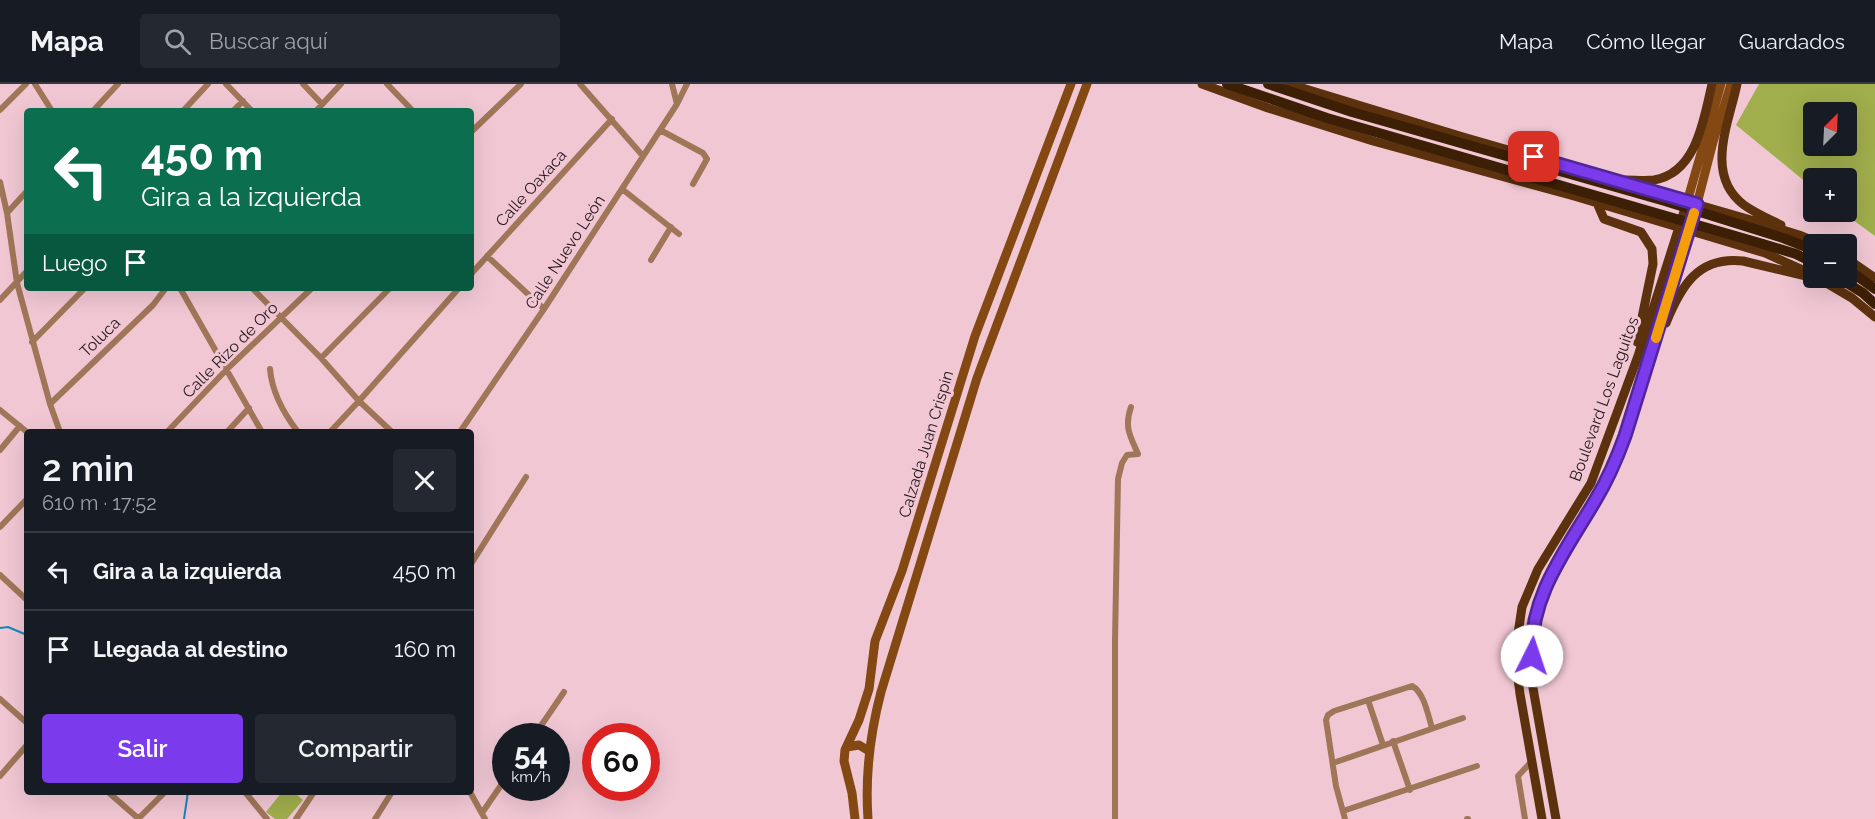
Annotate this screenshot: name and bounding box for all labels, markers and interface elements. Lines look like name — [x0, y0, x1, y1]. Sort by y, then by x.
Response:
search box — [140, 14, 560, 68]
text: Mapa — [30, 25, 104, 58]
icon: search — [161, 25, 194, 58]
text: Buscar aquí — [209, 28, 328, 54]
text: Mapa — [1499, 29, 1553, 54]
text: Cómo llegar — [1586, 29, 1706, 54]
text: Guardados — [1739, 29, 1845, 54]
north arrow — [1803, 102, 1857, 156]
map controls — [1803, 102, 1857, 288]
text: 450 m — [141, 131, 263, 180]
pin — [1508, 131, 1559, 182]
icon: left — [42, 132, 120, 210]
icon: arrive — [1517, 140, 1550, 173]
street label: Calle Oaxaca — [492, 146, 570, 230]
button: + — [1803, 168, 1857, 222]
text: Gira a la izquierda — [141, 181, 362, 212]
street label: Calle Nuevo León — [521, 191, 609, 313]
button: − — [1803, 234, 1857, 288]
icon: arrive — [119, 246, 152, 279]
text: Luego — [42, 250, 107, 276]
street label: Calle Rizo de Oro — [178, 298, 282, 402]
street label: Toluca — [76, 313, 124, 361]
street label: Boulevard Los Laguitos — [1565, 314, 1643, 484]
street label: Calzada Juan Crispin — [895, 368, 957, 520]
text: 2 min — [42, 447, 134, 489]
button: close — [393, 449, 456, 512]
text: 610 m · 17:52 — [42, 491, 157, 515]
icon: left — [42, 555, 75, 588]
text: Gira a la izquierda — [93, 558, 282, 584]
text: 450 m — [393, 558, 456, 584]
position arrow — [1500, 624, 1564, 688]
icon: arrive — [42, 633, 75, 666]
text: Llegada al destino — [93, 636, 288, 662]
text: 160 m — [394, 636, 456, 662]
button: Salir — [42, 714, 243, 783]
button: Compartir — [255, 714, 456, 783]
speed limit sign: 60 — [582, 723, 660, 801]
text: 54 — [514, 737, 548, 772]
text: km/h — [511, 768, 551, 786]

